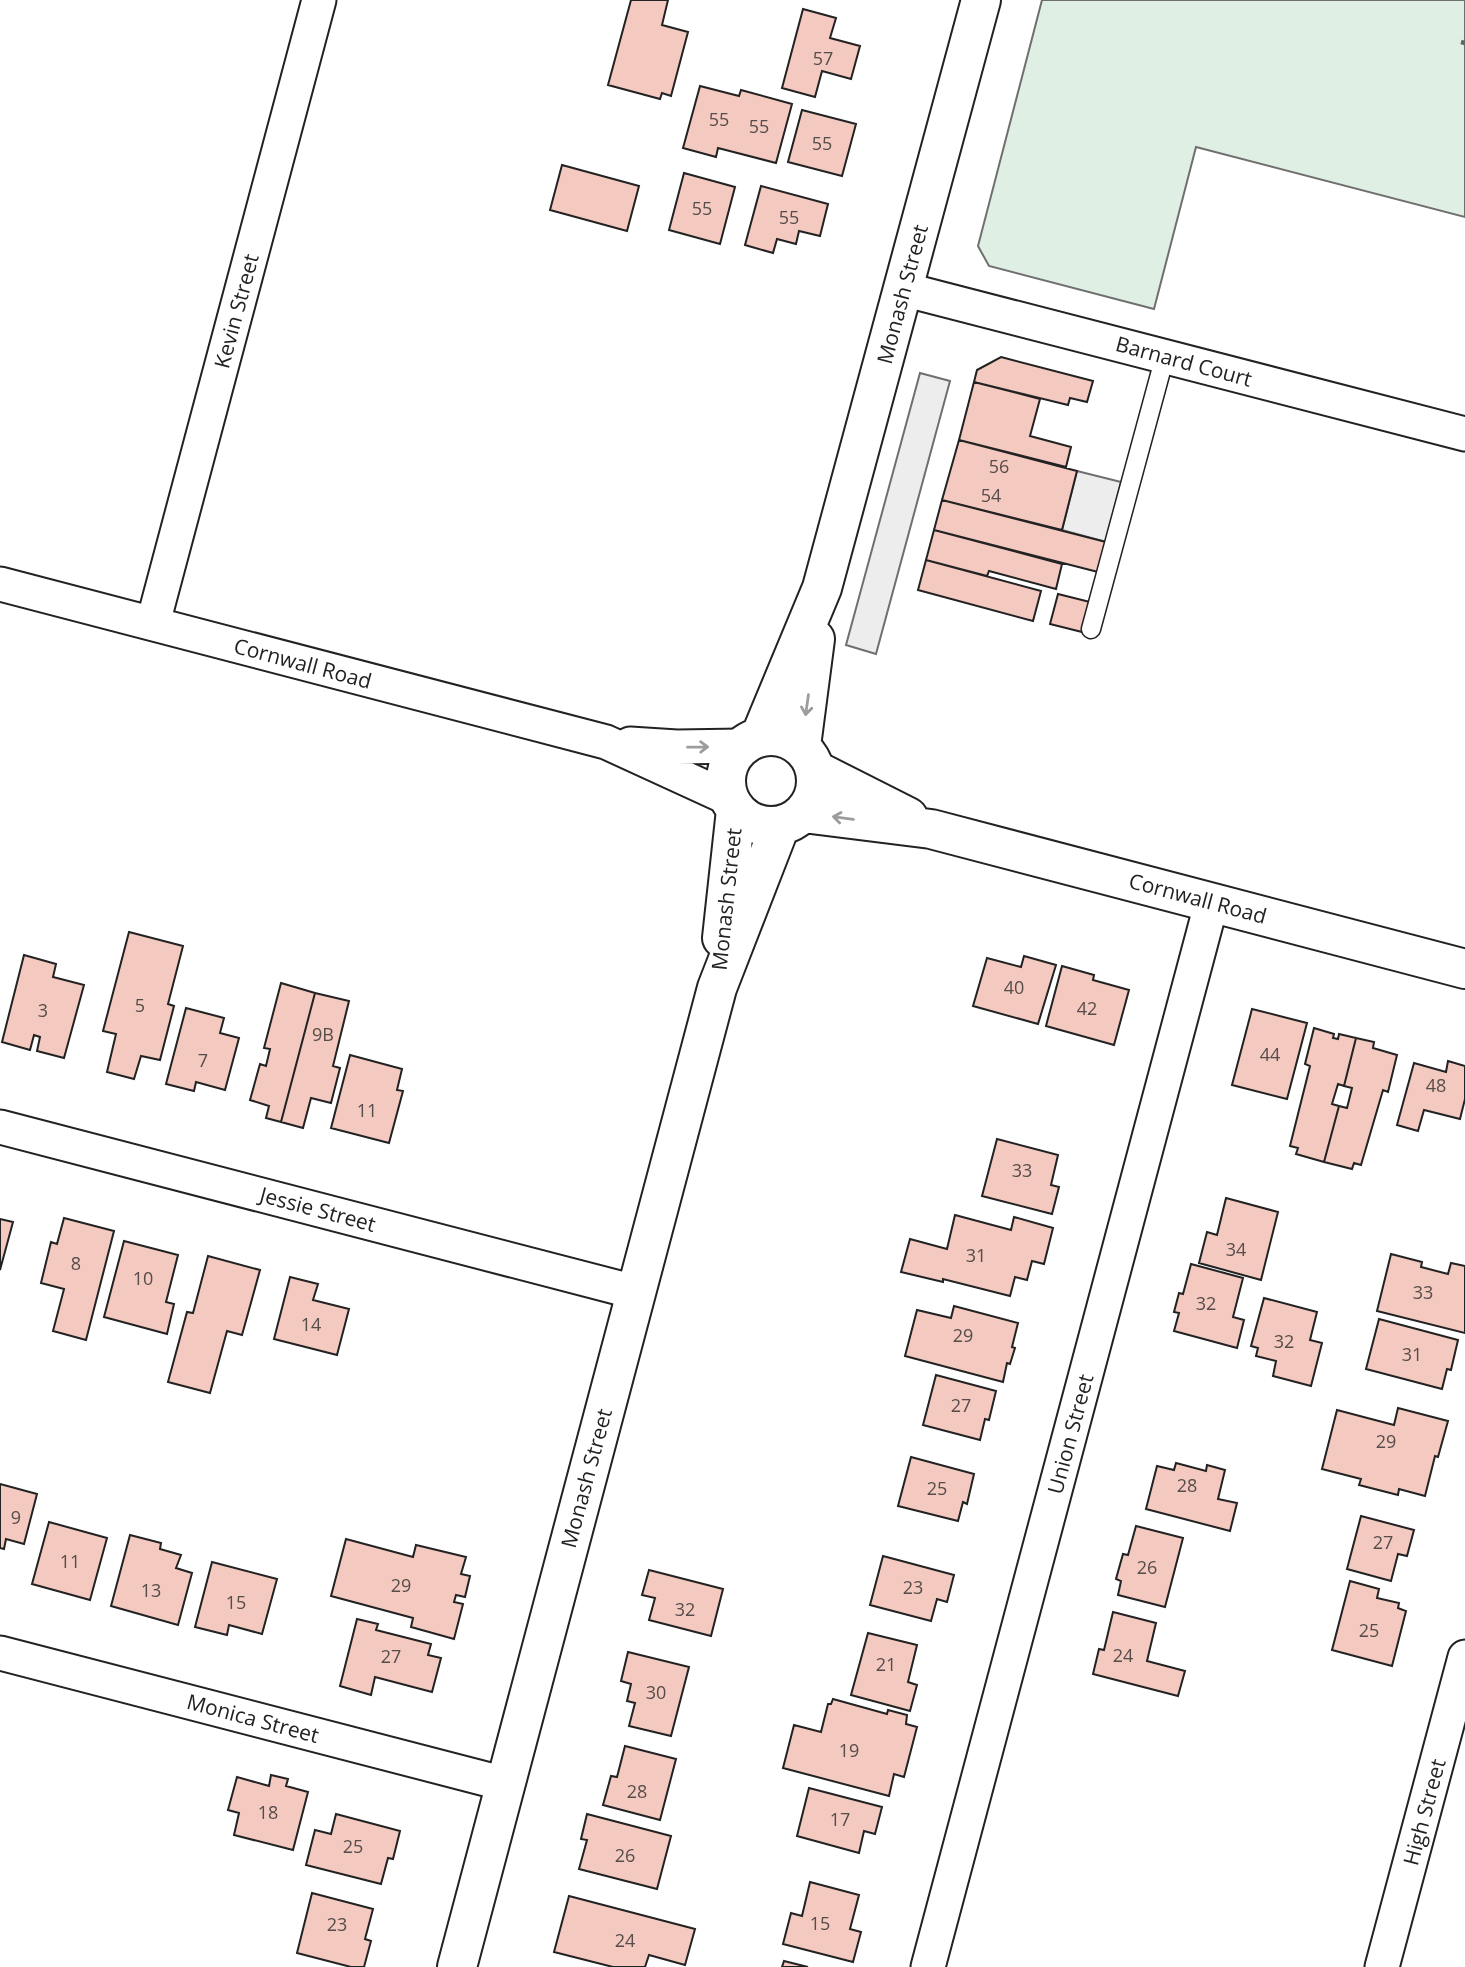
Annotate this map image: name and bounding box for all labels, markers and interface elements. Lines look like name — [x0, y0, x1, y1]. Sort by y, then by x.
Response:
house number: 57 — [813, 46, 833, 70]
house number: 55 — [709, 107, 729, 131]
house number: 55 — [749, 114, 769, 138]
house number: 55 — [812, 131, 832, 155]
house number: 55 — [692, 196, 712, 220]
house number: 55 — [779, 205, 799, 229]
street label: Monash Street — [870, 221, 934, 367]
street label: Kevin Street — [207, 251, 265, 371]
street label: Barnard Court — [1113, 329, 1255, 393]
house number: 56 — [989, 454, 1009, 478]
house number: 54 — [981, 483, 1001, 507]
street label: Cornwall Road — [231, 631, 375, 695]
one-way arrow — [800, 693, 813, 715]
one-way arrow — [686, 740, 709, 753]
one-way arrow — [832, 811, 855, 824]
street label: Monash Street — [705, 826, 747, 972]
street label: Cornwall Road — [1126, 866, 1270, 930]
house number: 40 — [1004, 975, 1024, 999]
house number: 5 — [135, 993, 145, 1017]
house number: 42 — [1077, 996, 1097, 1020]
house number: 3 — [38, 998, 48, 1022]
house number: 9B — [312, 1022, 334, 1046]
house number: 44 — [1260, 1042, 1280, 1066]
house number: 7 — [198, 1048, 208, 1072]
house number: 48 — [1426, 1073, 1446, 1097]
house number: 11 — [357, 1098, 377, 1122]
house number: 33 — [1012, 1158, 1032, 1182]
street label: Jessie Street — [255, 1180, 379, 1238]
house number: 34 — [1226, 1237, 1246, 1261]
house number: 31 — [966, 1243, 986, 1267]
house number: 8 — [71, 1251, 81, 1275]
house number: 10 — [133, 1266, 153, 1290]
house number: 33 — [1413, 1280, 1433, 1304]
house number: 32 — [1196, 1291, 1216, 1315]
house number: 14 — [301, 1312, 321, 1336]
house number: 29 — [953, 1323, 973, 1347]
house number: 32 — [1274, 1329, 1294, 1353]
house number: 31 — [1402, 1342, 1422, 1366]
street label: Union Street — [1041, 1371, 1099, 1497]
house number: 27 — [951, 1393, 971, 1417]
street label: Monash Street — [554, 1405, 618, 1551]
house number: 29 — [1376, 1429, 1396, 1453]
house number: 28 — [1177, 1473, 1197, 1497]
house number: 25 — [927, 1476, 947, 1500]
house number: 9 — [11, 1505, 21, 1529]
house number: 27 — [1373, 1530, 1393, 1554]
house number: 11 — [60, 1549, 80, 1573]
house number: 26 — [1137, 1555, 1157, 1579]
house number: 29 — [391, 1573, 411, 1597]
house number: 23 — [903, 1575, 923, 1599]
house number: 13 — [141, 1578, 161, 1602]
house number: 15 — [226, 1590, 246, 1614]
house number: 32 — [675, 1597, 695, 1621]
house number: 25 — [1359, 1618, 1379, 1642]
house number: 24 — [1113, 1643, 1133, 1667]
house number: 27 — [381, 1644, 401, 1668]
house number: 21 — [876, 1652, 896, 1676]
house number: 30 — [646, 1680, 666, 1704]
street label: Monica Street — [184, 1687, 322, 1749]
house number: 19 — [839, 1738, 859, 1762]
street label: High Street — [1396, 1756, 1452, 1868]
house number: 28 — [627, 1779, 647, 1803]
house number: 18 — [258, 1800, 278, 1824]
house number: 17 — [830, 1807, 850, 1831]
house number: 25 — [343, 1834, 363, 1858]
house number: 26 — [615, 1843, 635, 1867]
house number: 15 — [810, 1911, 830, 1935]
house number: 23 — [327, 1912, 347, 1936]
house number: 24 — [615, 1928, 635, 1952]

